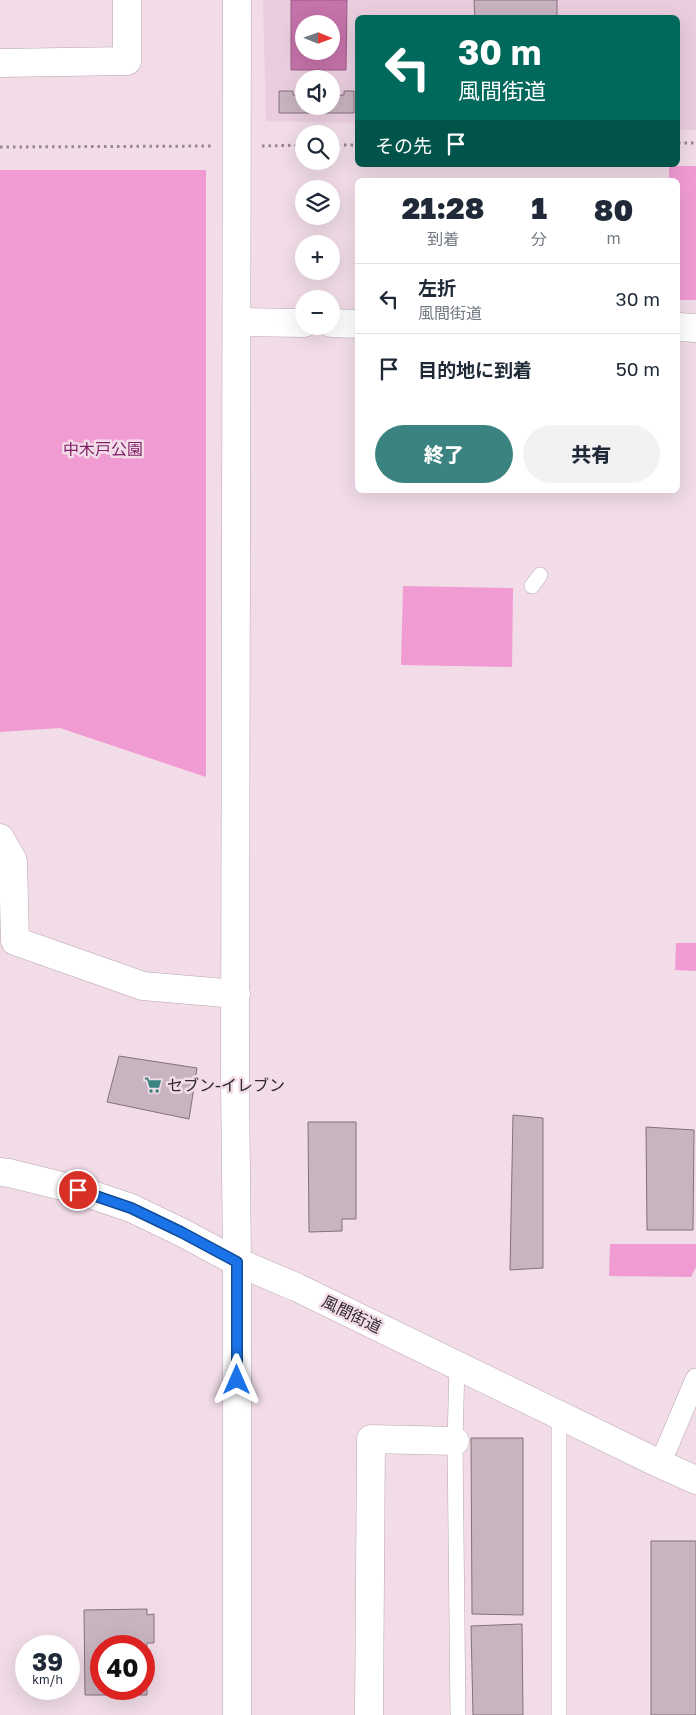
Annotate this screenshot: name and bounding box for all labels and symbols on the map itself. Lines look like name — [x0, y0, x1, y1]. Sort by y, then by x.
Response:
north arrow — [295, 15, 340, 60]
park label: 中木戸公園 — [63, 439, 143, 459]
supermarket icon: セブン-イレブン — [143, 1075, 163, 1095]
place label: セブン-イレブン — [167, 1075, 285, 1095]
pin — [57, 1169, 99, 1211]
street label: 風間街道 — [319, 1291, 385, 1337]
position arrow — [210, 1353, 262, 1405]
speed limit sign: 40 — [90, 1635, 155, 1700]

